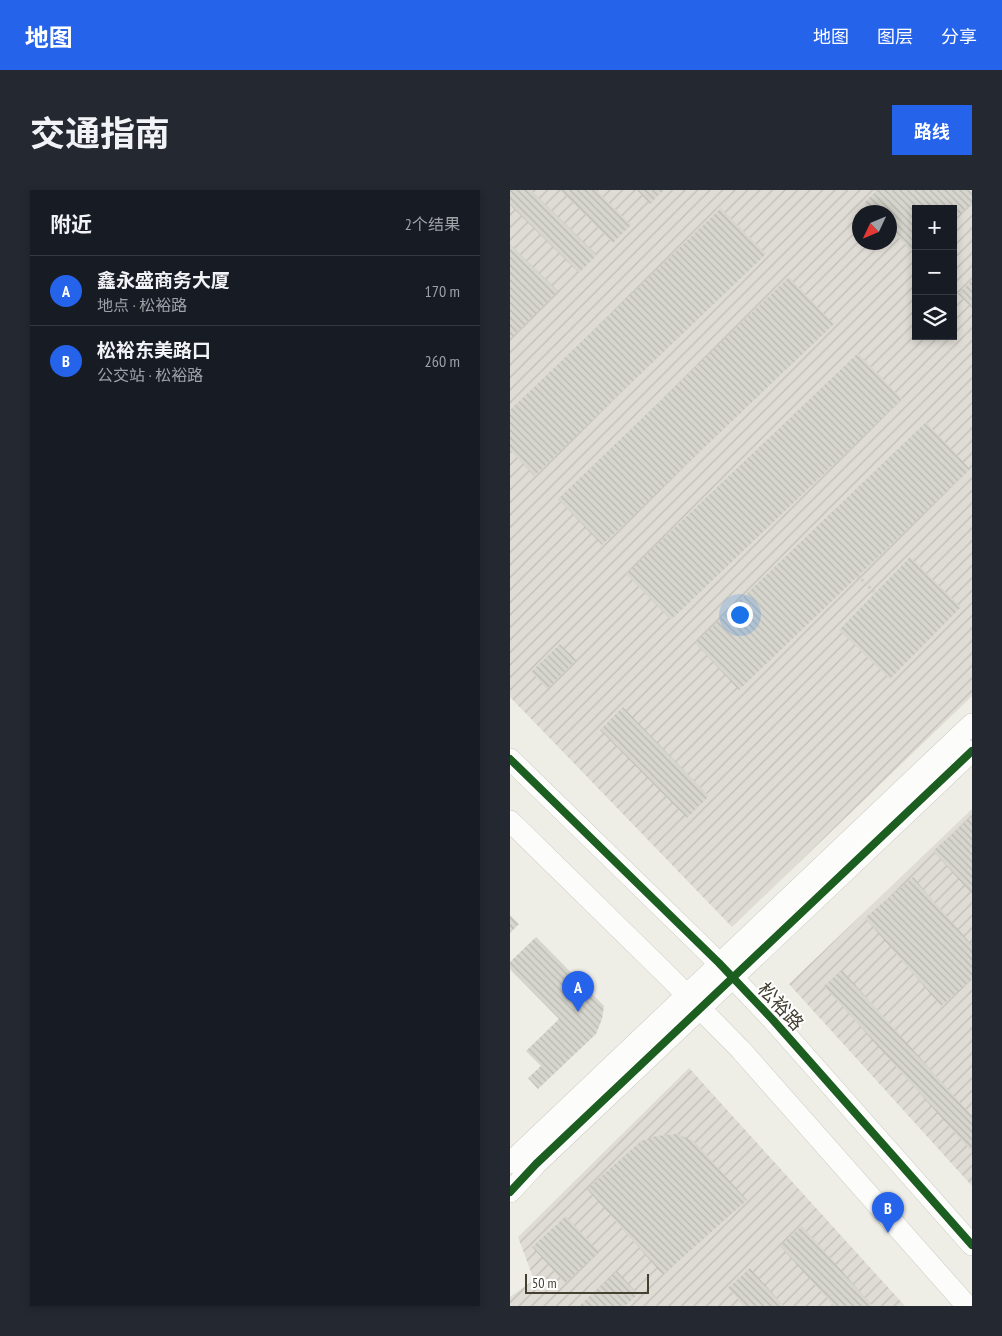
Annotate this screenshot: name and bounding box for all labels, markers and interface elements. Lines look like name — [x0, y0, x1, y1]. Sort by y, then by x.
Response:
text: 地图 — [25, 22, 73, 53]
text: 地图 — [813, 25, 849, 48]
text: 图层 — [877, 25, 913, 48]
text: 分享 — [941, 25, 977, 48]
button: 路线 — [892, 105, 972, 155]
text: 交通指南 — [30, 110, 170, 156]
north arrow — [852, 205, 897, 250]
map controls — [912, 205, 957, 340]
button: + — [912, 205, 957, 250]
text: 附近 — [50, 211, 92, 238]
text: 2个结果 — [405, 214, 460, 234]
button: − — [912, 250, 957, 295]
text: 鑫永盛商务大厦 — [97, 268, 230, 292]
text: A — [62, 281, 70, 301]
text: 170 m — [425, 281, 460, 301]
text: 地点 · 松裕路 — [97, 295, 187, 315]
button: layers — [912, 295, 957, 340]
text: 松裕东美路口 — [97, 338, 211, 362]
text: B — [62, 351, 70, 371]
text: 260 m — [425, 351, 460, 371]
text: 公交站 · 松裕路 — [97, 365, 203, 385]
your location — [727, 602, 753, 628]
pin: A — [562, 971, 594, 1012]
street label: 松裕路 — [753, 977, 809, 1035]
pin: B — [872, 1192, 904, 1233]
scale bar — [525, 1271, 649, 1294]
text: 50 m — [532, 1274, 557, 1292]

